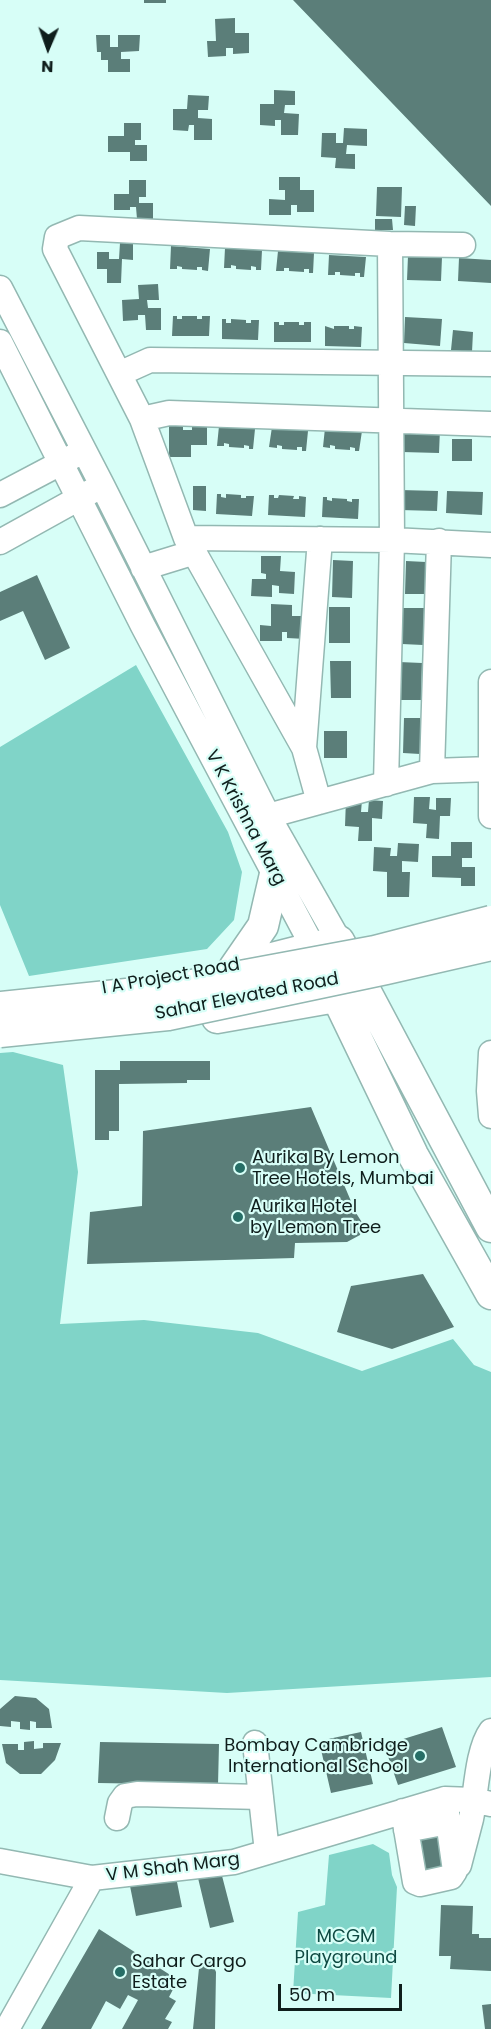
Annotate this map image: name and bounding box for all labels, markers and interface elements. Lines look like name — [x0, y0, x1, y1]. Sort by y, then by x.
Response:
north arrow — [18, 18, 78, 78]
text: N — [41, 55, 54, 78]
street label: V K Krishna Marg — [200, 747, 290, 889]
street label: I A Project Road — [100, 954, 242, 1000]
street label: Sahar Elevated Road — [153, 969, 341, 1025]
place label: Aurika By Lemon Tree Hotels, Mumbai — [252, 1147, 434, 1190]
marker: Aurika By Lemon Tree Hotels, Mumbai — [233, 1161, 247, 1175]
place label: Aurika Hotel by Lemon Tree — [250, 1196, 381, 1238]
marker: Aurika Hotel by Lemon Tree — [231, 1210, 245, 1224]
place label: Bombay Cambridge International School — [224, 1735, 408, 1778]
marker: Bombay Cambridge International School — [413, 1749, 427, 1763]
street label: V M Shah Marg — [105, 1849, 241, 1887]
park label: MCGM Playground — [295, 1926, 397, 1968]
place label: Sahar Cargo Estate — [132, 1951, 246, 1994]
marker: Sahar Cargo Estate — [113, 1965, 127, 1979]
scale bar — [281, 1972, 406, 2010]
text: 50 m — [289, 1982, 335, 2007]

